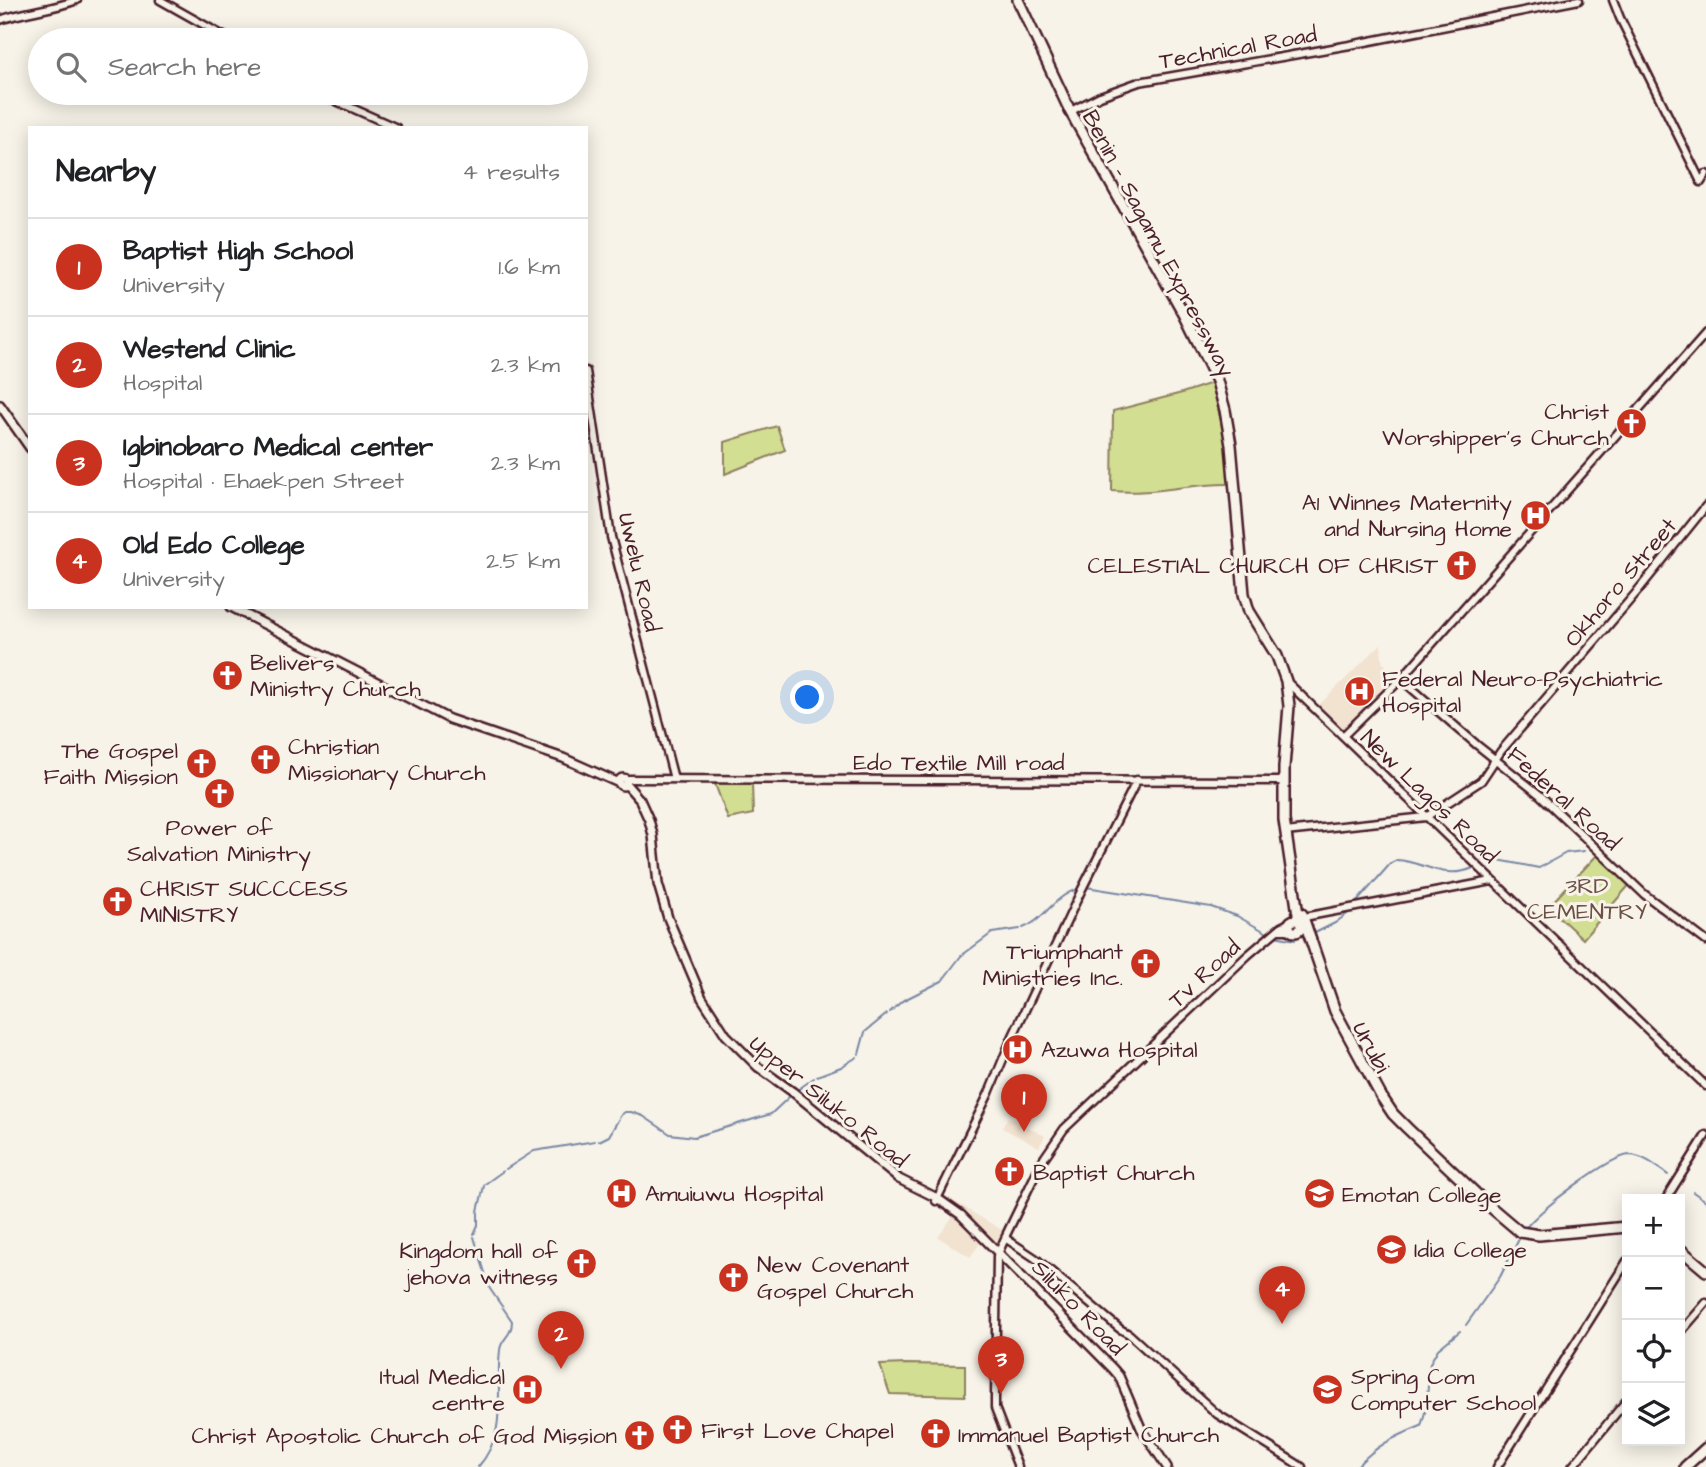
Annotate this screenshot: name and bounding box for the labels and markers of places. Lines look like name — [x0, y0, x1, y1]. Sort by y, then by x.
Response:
place label: Christ Worshipper's Church — [1382, 396, 1610, 454]
church icon: Christ Worshipper's Church — [1615, 407, 1649, 441]
place label: A1 Winnes Maternity and Nursing Home — [1302, 487, 1512, 546]
hospital icon: A1 Winnes Maternity and Nursing Home — [1518, 498, 1552, 532]
church icon: CELESTIAL CHURCH OF CHRIST — [1444, 548, 1478, 582]
place label: CELESTIAL CHURCH OF CHRIST — [1087, 550, 1439, 582]
place label: Belivers Ministry Church — [250, 647, 421, 706]
church icon: Belivers Ministry Church — [210, 658, 244, 692]
place label: Federal Neuro-Psychiatric Hospital — [1382, 663, 1663, 721]
hospital icon: Federal Neuro-Psychiatric Hospital — [1342, 674, 1376, 708]
place label: Christian Missionary Church — [288, 731, 486, 790]
place label: The Gospel Faith Mission — [43, 735, 178, 793]
church icon: Christian Missionary Church — [248, 742, 282, 776]
church icon: The Gospel Faith Mission — [184, 746, 218, 780]
church icon: Power of Salvation Ministry — [202, 776, 236, 810]
place label: Power of Salvation Ministry — [127, 812, 311, 871]
place label: CHRIST SUCCCESS MINISTRY — [140, 873, 348, 931]
church icon: CHRIST SUCCCESS MINISTRY — [100, 884, 134, 918]
place label: Triumphant Ministries Inc. — [983, 936, 1124, 994]
church icon: Triumphant Ministries Inc. — [1129, 947, 1163, 981]
hospital icon: Azuwa Hospital — [1001, 1032, 1035, 1066]
place label: Azuwa Hospital — [1041, 1034, 1198, 1066]
pin: 1 — [1001, 1074, 1047, 1132]
church icon: Baptist Church — [993, 1155, 1027, 1189]
place label: Baptist Church — [1033, 1157, 1195, 1189]
hospital icon: Amuiuwu Hospital — [605, 1176, 639, 1210]
school or university icon: Emotan College — [1302, 1177, 1336, 1211]
place label: Amuiuwu Hospital — [645, 1178, 823, 1210]
place label: Emotan College — [1342, 1179, 1501, 1212]
school or university icon: Idia College — [1374, 1232, 1408, 1266]
place label: Idia College — [1414, 1234, 1527, 1267]
place label: Kingdom hall of jehova witness — [399, 1235, 558, 1293]
church icon: Kingdom hall of jehova witness — [564, 1246, 598, 1280]
place label: New Covenant Gospel Church — [757, 1249, 914, 1307]
church icon: New Covenant Gospel Church — [717, 1260, 751, 1294]
pin: 4 — [1259, 1266, 1305, 1324]
pin: 2 — [538, 1311, 584, 1369]
pin: 3 — [978, 1336, 1024, 1394]
place label: Itual Medical centre — [379, 1361, 505, 1419]
place label: Spring Com Computer School — [1351, 1361, 1536, 1419]
hospital icon: Itual Medical centre — [511, 1372, 545, 1406]
school or university icon: Spring Com Computer School — [1311, 1372, 1345, 1406]
church icon: First Love Chapel — [661, 1413, 695, 1447]
place label: First Love Chapel — [701, 1415, 894, 1447]
church icon: Immanuel Baptist Church — [918, 1417, 952, 1451]
church icon: Christ Apostolic Church of God Mission — [623, 1418, 657, 1452]
place label: Immanuel Baptist Church — [958, 1419, 1220, 1451]
place label: Christ Apostolic Church of God Mission — [192, 1420, 617, 1452]

